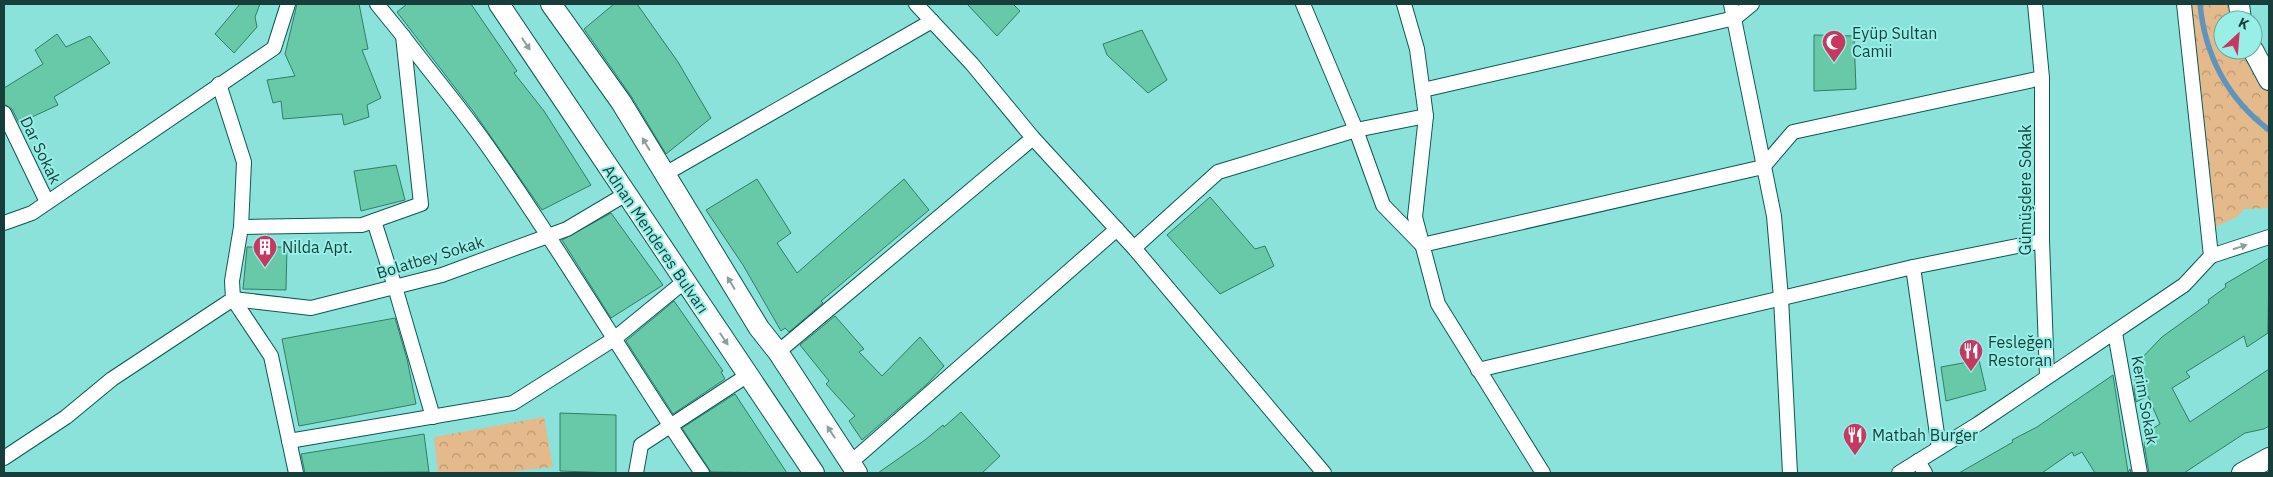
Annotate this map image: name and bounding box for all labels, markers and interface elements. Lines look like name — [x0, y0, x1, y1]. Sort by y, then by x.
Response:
north arrow — [2213, 10, 2263, 60]
text: K — [2235, 13, 2252, 34]
place label: Eyüp Sultan Camii — [1852, 23, 1937, 61]
mosque icon: Eyüp Sultan Camii — [1821, 29, 1847, 63]
one-way arrow — [521, 38, 531, 51]
street label: Dar Sokak — [16, 113, 66, 187]
street label: Gümüşdere Sokak — [2015, 124, 2035, 256]
one-way arrow — [642, 137, 651, 150]
street label: Adnan Menderes Bulvarı — [599, 161, 713, 317]
street label: Bolatbey Sokak — [374, 231, 487, 283]
building icon: Nilda Apt. — [252, 234, 278, 268]
place label: Nilda Apt. — [282, 237, 353, 257]
one-way arrow — [2233, 242, 2248, 250]
one-way arrow — [726, 276, 735, 289]
place label: Fesleğen Restoran — [1988, 332, 2053, 370]
one-way arrow — [719, 333, 729, 346]
restaurant icon: Fesleğen Restoran — [1958, 338, 1984, 372]
street label: Kerim Sokak — [2127, 354, 2163, 446]
restaurant icon: Matbah Burger — [1842, 422, 1868, 456]
place label: Matbah Burger — [1872, 425, 1978, 445]
one-way arrow — [826, 426, 835, 439]

